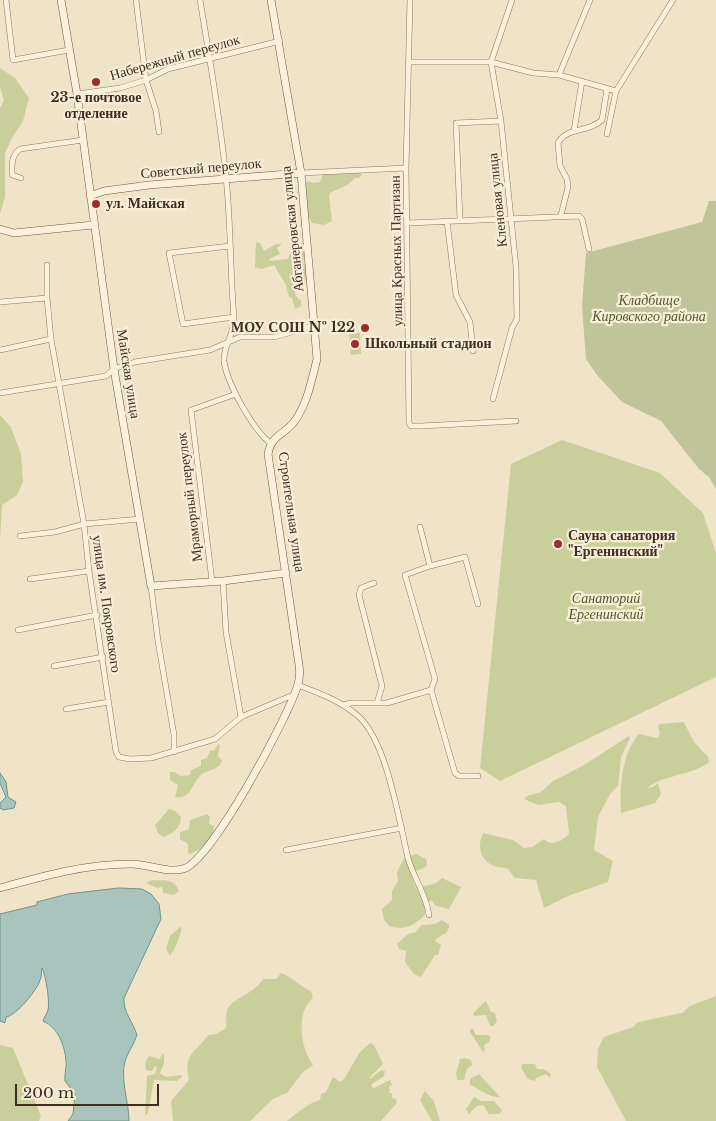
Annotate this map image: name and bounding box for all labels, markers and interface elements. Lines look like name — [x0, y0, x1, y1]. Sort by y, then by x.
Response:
street label: Набережный переулок — [108, 31, 242, 85]
marker: 23-е почтовое отделение — [90, 76, 102, 88]
place label: 23-е почтовое отделение — [51, 90, 141, 122]
street label: Кленовая улица — [485, 152, 511, 248]
street label: Советский переулок — [140, 155, 262, 183]
street label: Абганеровская улица — [278, 165, 308, 293]
street label: улица Красных Партизан — [387, 175, 407, 327]
place label: ул. Майская — [106, 196, 185, 212]
marker: ул. Майская — [90, 198, 102, 210]
park label: Кладбище Кировского района — [592, 293, 706, 326]
place label: МОУ СОШ № 122 — [231, 320, 355, 336]
marker: МОУ СОШ № 122 — [359, 322, 371, 334]
street label: Майская улица — [113, 328, 143, 420]
place label: Школьный стадион — [365, 336, 492, 352]
marker: Школьный стадион — [349, 338, 361, 350]
street label: Мраморный переулок — [174, 431, 206, 563]
street label: Строительная улица — [274, 451, 308, 573]
place label: Сауна санатория "Ергенинский" — [568, 528, 675, 560]
street label: улица им. Покровского — [88, 534, 124, 674]
marker: Сауна санатория "Ергенинский" — [552, 538, 564, 550]
park label: Санаторий Ергенинский — [569, 591, 643, 624]
scale bar — [18, 1074, 161, 1106]
text: 200 m — [23, 1083, 74, 1102]

